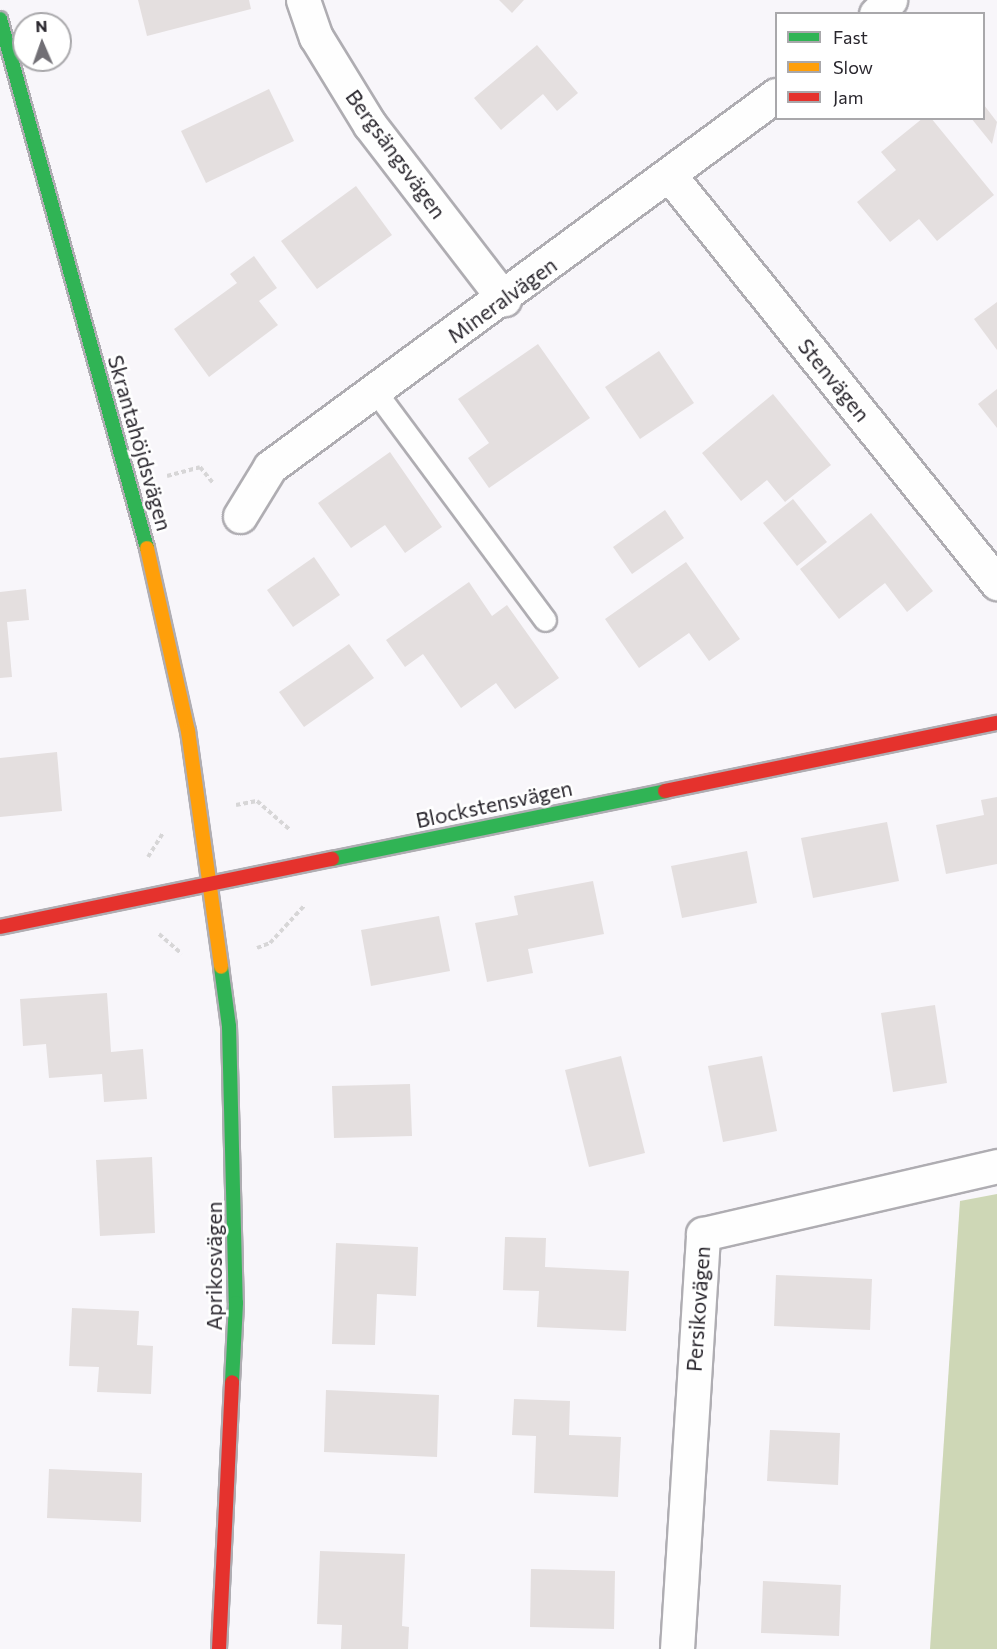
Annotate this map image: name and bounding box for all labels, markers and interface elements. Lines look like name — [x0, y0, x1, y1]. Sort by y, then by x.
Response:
north arrow — [12, 12, 72, 72]
legend — [775, 12, 985, 120]
text: N — [35, 16, 48, 35]
text: Fast — [833, 26, 868, 48]
text: Slow — [833, 56, 873, 78]
street label: Bergsängsvägen — [341, 85, 451, 223]
text: Jam — [833, 86, 863, 108]
street label: Mineralvägen — [442, 252, 562, 348]
street label: Stenvägen — [793, 334, 875, 426]
street label: Skrantahöjdsvägen — [103, 352, 177, 534]
street label: Blockstensvägen — [413, 775, 575, 833]
street label: Aprikosvägen — [201, 1201, 227, 1331]
street label: Persikovägen — [681, 1245, 715, 1373]

